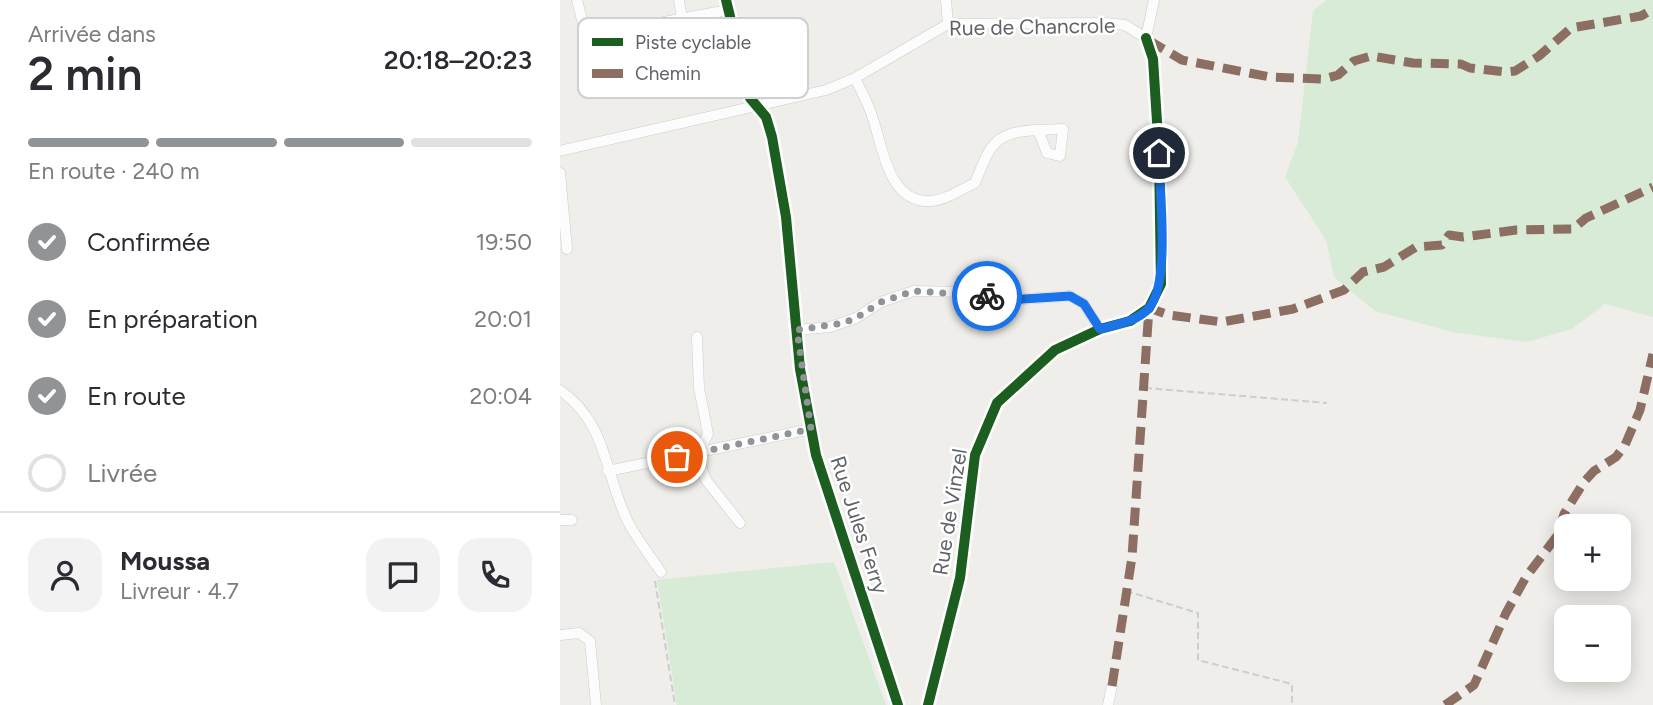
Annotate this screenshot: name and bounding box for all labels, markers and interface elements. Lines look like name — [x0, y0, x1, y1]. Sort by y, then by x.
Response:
street label: Rue de Chancrole — [949, 13, 1115, 40]
legend — [578, 18, 808, 98]
text: Arrivée dans — [28, 20, 156, 48]
text: Piste cyclable — [635, 31, 751, 54]
text: 20:18–20:23 — [384, 44, 532, 76]
text: 2 min — [28, 46, 143, 102]
text: Chemin — [635, 62, 701, 85]
pin — [1129, 123, 1189, 183]
icon: home — [1140, 134, 1178, 172]
text: En route · 240 m — [28, 157, 200, 185]
icon: check — [28, 223, 66, 261]
text: Confirmée — [87, 226, 210, 258]
text: 19:50 — [476, 228, 532, 256]
courier — [952, 261, 1022, 331]
icon: bike — [968, 277, 1006, 315]
icon: check — [28, 300, 66, 338]
text: En préparation — [87, 303, 258, 335]
text: 20:01 — [474, 305, 532, 333]
icon: check — [28, 377, 66, 415]
text: En route — [87, 380, 186, 412]
text: 20:04 — [470, 382, 532, 410]
pin — [647, 427, 707, 487]
icon: bag — [658, 438, 696, 476]
street label: Rue de Vinzel — [927, 447, 972, 577]
street label: Rue Jules Ferry — [825, 453, 893, 597]
text: Livrée — [87, 457, 157, 489]
map controls — [1554, 514, 1631, 682]
button: + — [1554, 514, 1631, 591]
button: person — [28, 538, 102, 612]
button: chat — [366, 538, 440, 612]
button: phone — [458, 538, 532, 612]
text: Moussa — [120, 545, 210, 577]
text: Livreur · 4.7 — [120, 577, 239, 605]
button: − — [1554, 605, 1631, 682]

